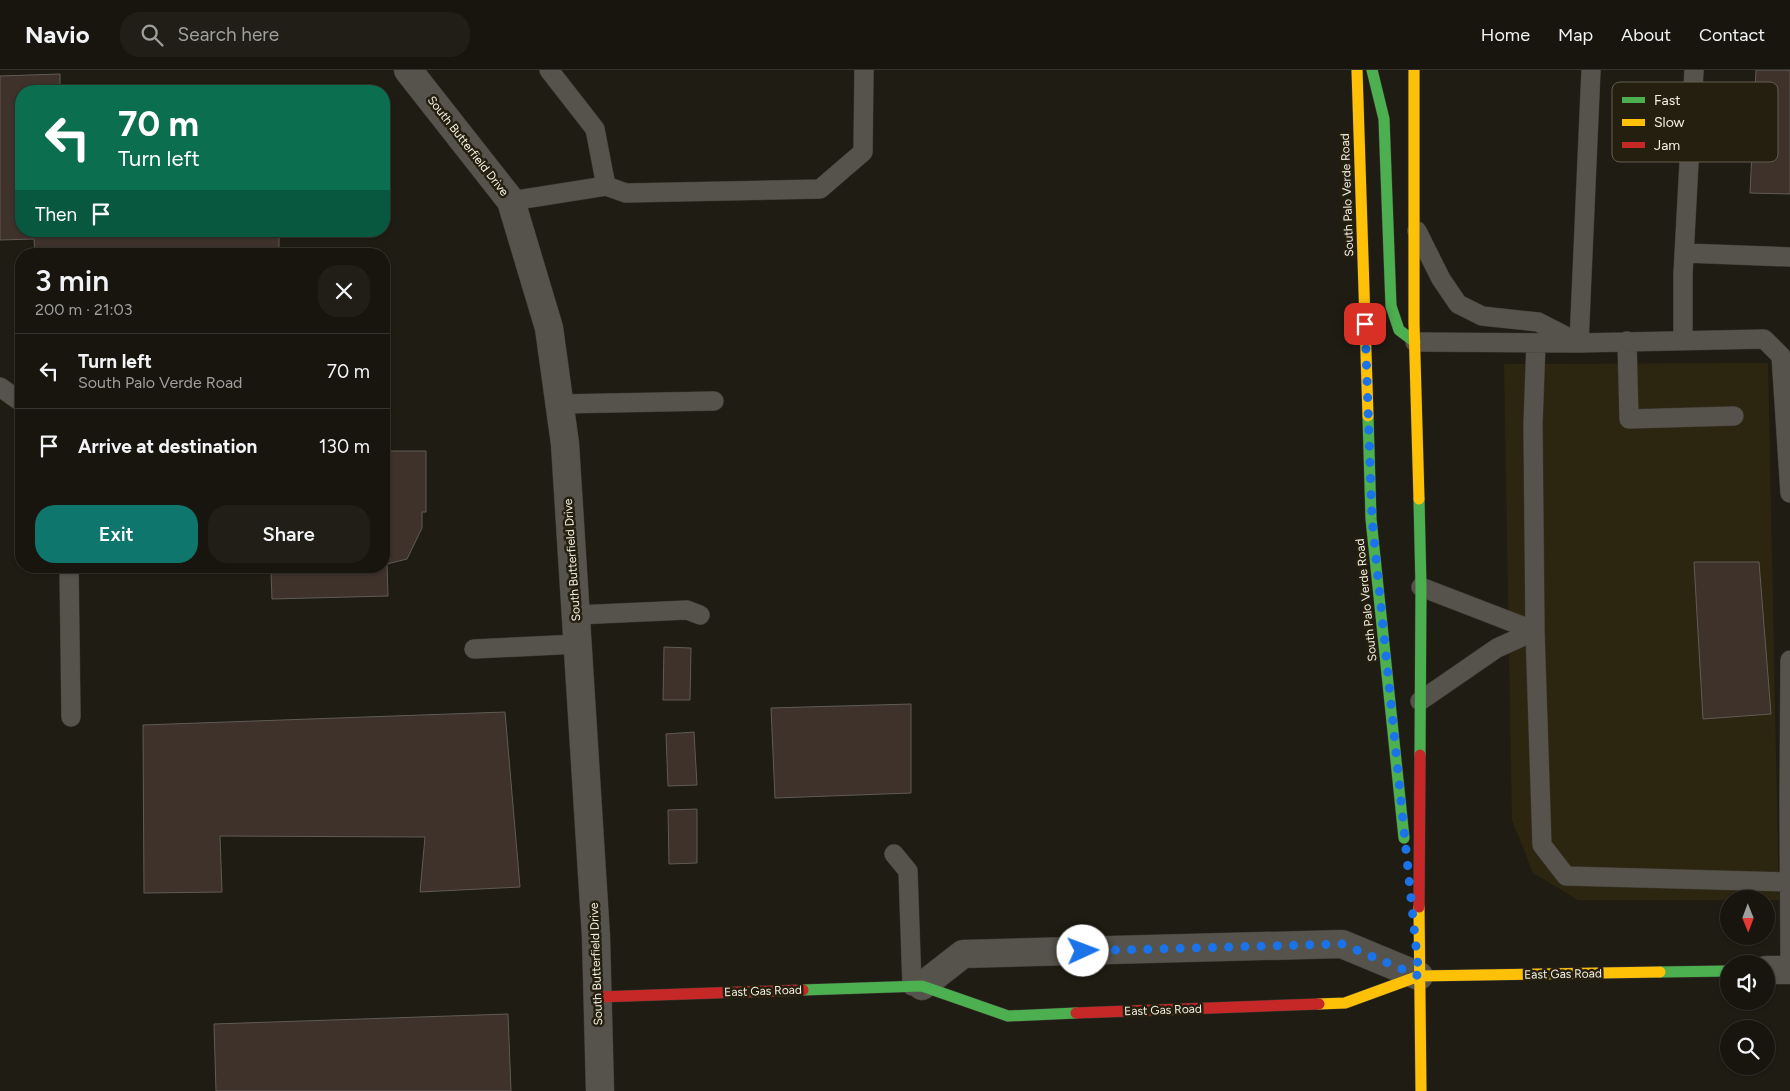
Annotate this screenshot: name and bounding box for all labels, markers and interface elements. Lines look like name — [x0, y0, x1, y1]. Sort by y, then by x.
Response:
search box — [120, 12, 470, 57]
text: Navio — [25, 20, 90, 49]
icon: search — [138, 21, 166, 49]
text: Search here — [178, 23, 279, 46]
text: Home — [1481, 24, 1530, 46]
text: Map — [1558, 24, 1593, 46]
text: About — [1621, 24, 1671, 46]
text: Contact — [1699, 24, 1765, 46]
legend — [1612, 82, 1778, 162]
text: Fast — [1654, 92, 1680, 109]
street label: South Butterfield Drive — [425, 93, 512, 199]
text: 70 m — [118, 103, 199, 145]
icon: left — [35, 105, 100, 170]
text: Slow — [1654, 114, 1685, 131]
street label: South Palo Verde Road — [1338, 133, 1356, 257]
text: Jam — [1654, 137, 1680, 154]
text: Turn left — [118, 145, 200, 172]
icon: arrive — [87, 200, 115, 228]
text: Then — [35, 203, 77, 226]
text: 3 min — [35, 262, 109, 299]
button: close — [318, 265, 370, 317]
text: 200 m · 21:03 — [35, 300, 133, 319]
pin — [1344, 303, 1386, 345]
icon: arrive — [1351, 310, 1379, 338]
text: Turn left — [78, 350, 152, 373]
icon: left — [35, 357, 63, 385]
text: 70 m — [327, 360, 370, 383]
text: South Palo Verde Road — [78, 373, 242, 392]
icon: arrive — [35, 432, 63, 460]
text: Arrive at destination — [78, 435, 257, 458]
text: 130 m — [319, 435, 370, 458]
street label: South Butterfield Drive — [561, 498, 583, 622]
button: Exit — [35, 505, 198, 563]
button: Share — [208, 505, 370, 563]
street label: South Palo Verde Road — [1353, 538, 1379, 662]
north arrow — [1720, 890, 1775, 945]
map controls — [1720, 890, 1775, 1075]
street label: South Butterfield Drive — [587, 902, 605, 1026]
position arrow — [1056, 924, 1108, 976]
button: sound — [1720, 955, 1775, 1010]
street label: East Gas Road — [1524, 966, 1602, 982]
street label: East Gas Road — [724, 983, 802, 999]
street label: East Gas Road — [1124, 1002, 1202, 1018]
button: search — [1720, 1020, 1775, 1075]

